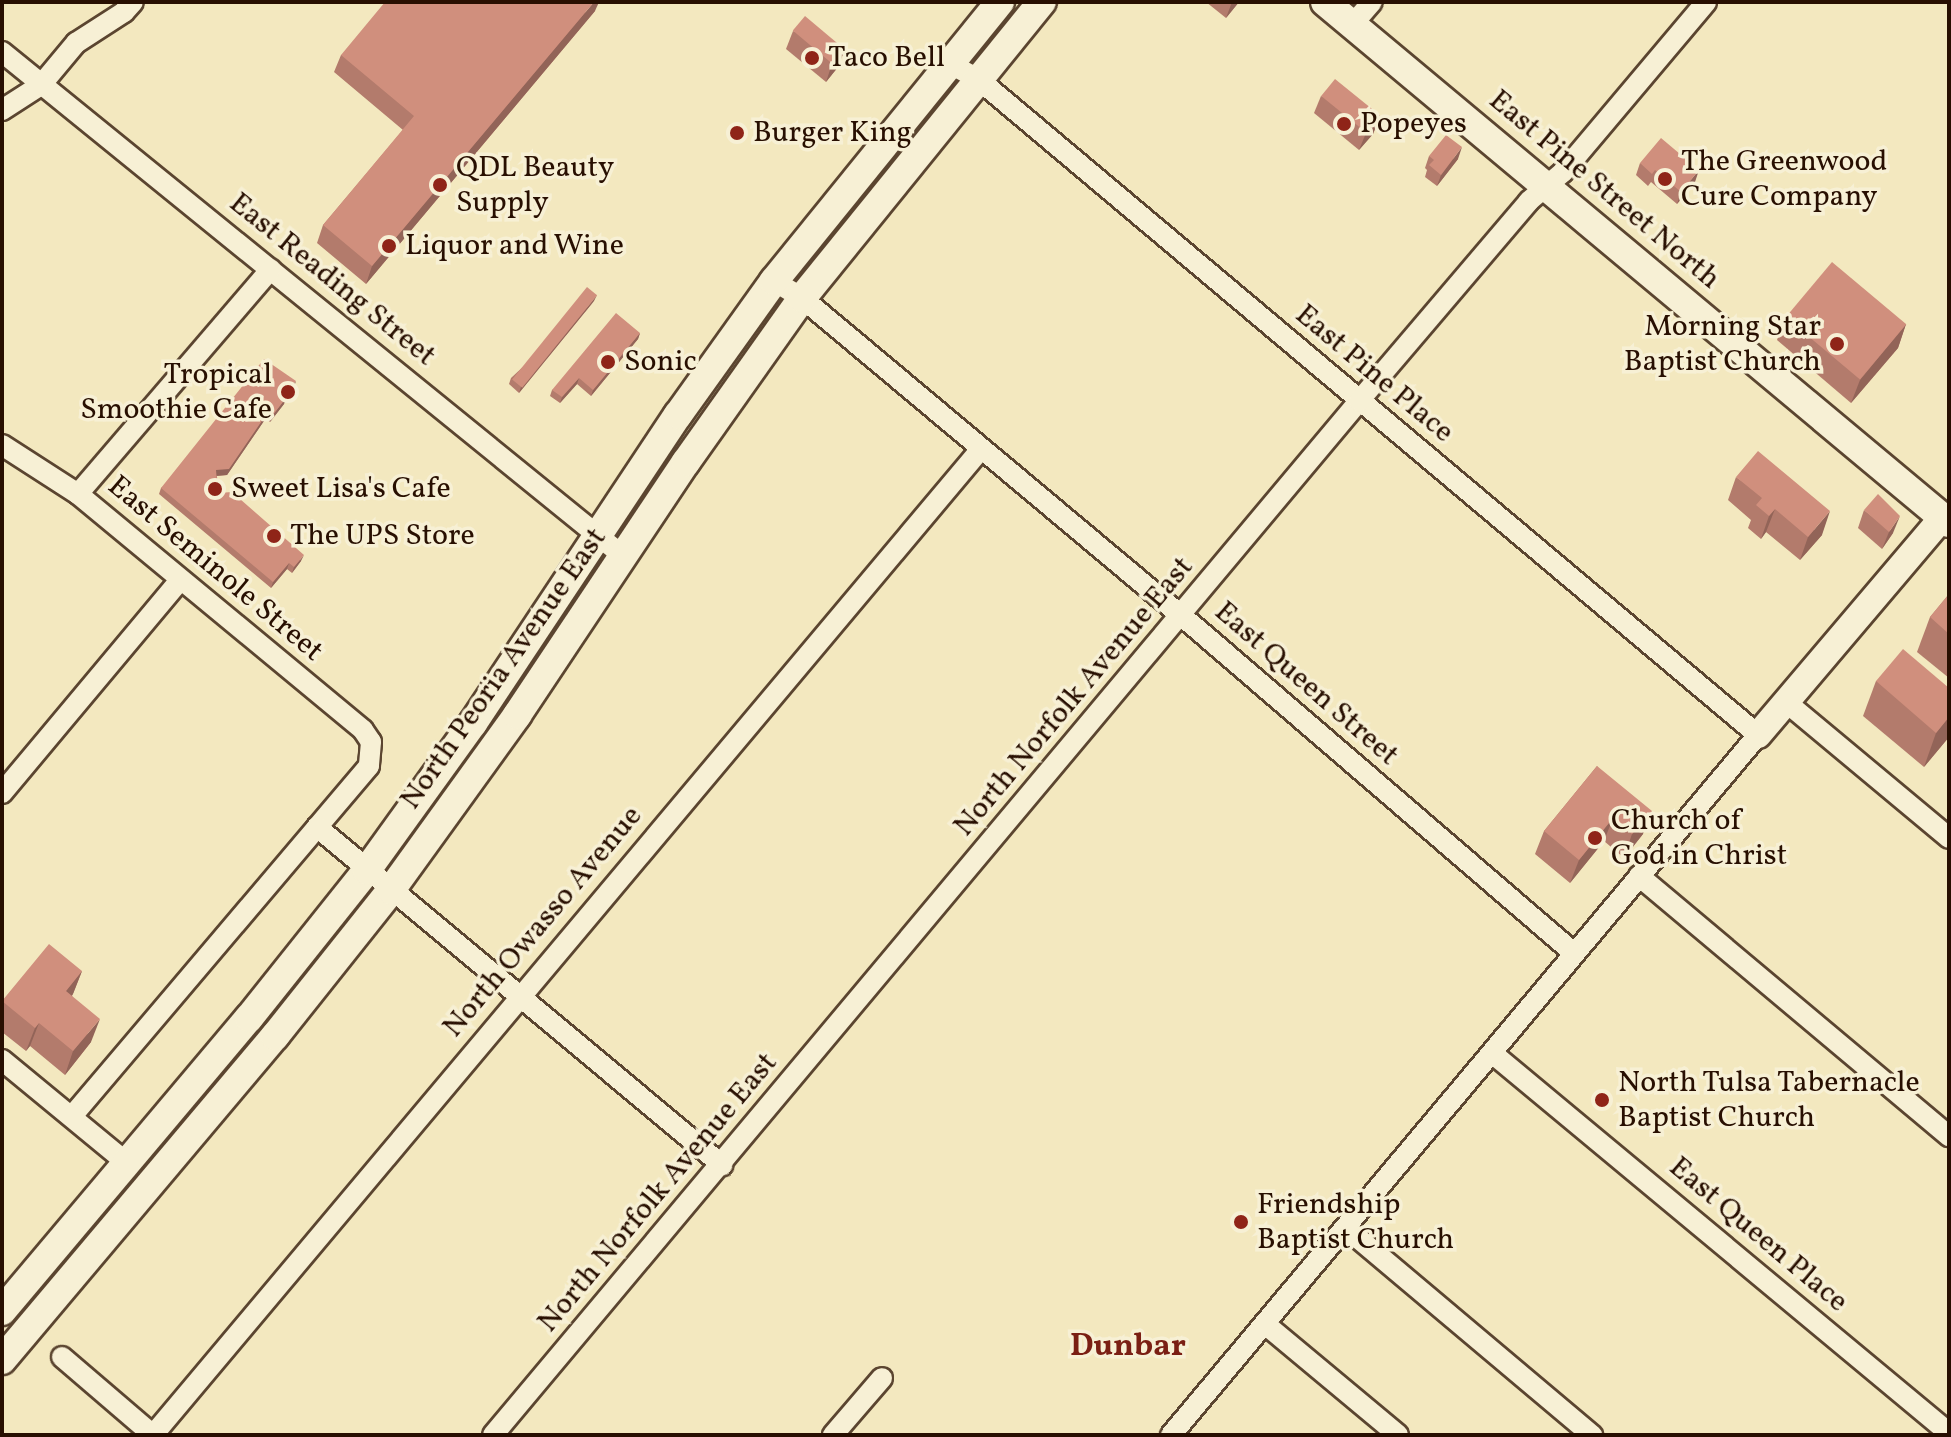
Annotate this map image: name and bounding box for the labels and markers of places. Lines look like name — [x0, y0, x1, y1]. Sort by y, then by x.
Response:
place label: Taco Bell — [828, 40, 945, 76]
marker: Taco Bell — [803, 49, 821, 67]
place label: Popeyes — [1360, 106, 1467, 142]
place label: Burger King — [753, 115, 912, 151]
marker: Popeyes — [1335, 115, 1353, 133]
marker: Burger King — [728, 124, 746, 142]
place label: The Greenwood Cure Company — [1681, 144, 1887, 214]
place label: QDL Beauty Supply — [456, 150, 614, 220]
marker: The Greenwood Cure Company — [1656, 170, 1674, 188]
marker: QDL Beauty Supply — [431, 176, 449, 194]
place label: Liquor and Wine — [405, 228, 625, 264]
marker: Liquor and Wine — [380, 237, 398, 255]
place label: Morning Star Baptist Church — [1624, 309, 1821, 380]
marker: Morning Star Baptist Church — [1828, 335, 1846, 353]
place label: Sonic — [624, 344, 697, 380]
marker: Sonic — [599, 353, 617, 371]
place label: Tropical Smoothie Cafe — [80, 357, 272, 428]
marker: Tropical Smoothie Cafe — [279, 383, 297, 401]
place label: Sweet Lisa's Cafe — [231, 471, 451, 507]
marker: Sweet Lisa's Cafe — [206, 480, 224, 498]
place label: The UPS Store — [290, 518, 475, 554]
marker: The UPS Store — [265, 527, 283, 545]
place label: Church of God in Christ — [1611, 803, 1787, 874]
marker: Church of God in Christ — [1586, 829, 1604, 847]
place label: North Tulsa Tabernacle Baptist Church — [1618, 1065, 1922, 1136]
marker: North Tulsa Tabernacle Baptist Church — [1593, 1091, 1611, 1109]
place label: Friendship Baptist Church — [1257, 1187, 1454, 1258]
marker: Friendship Baptist Church — [1232, 1213, 1250, 1231]

